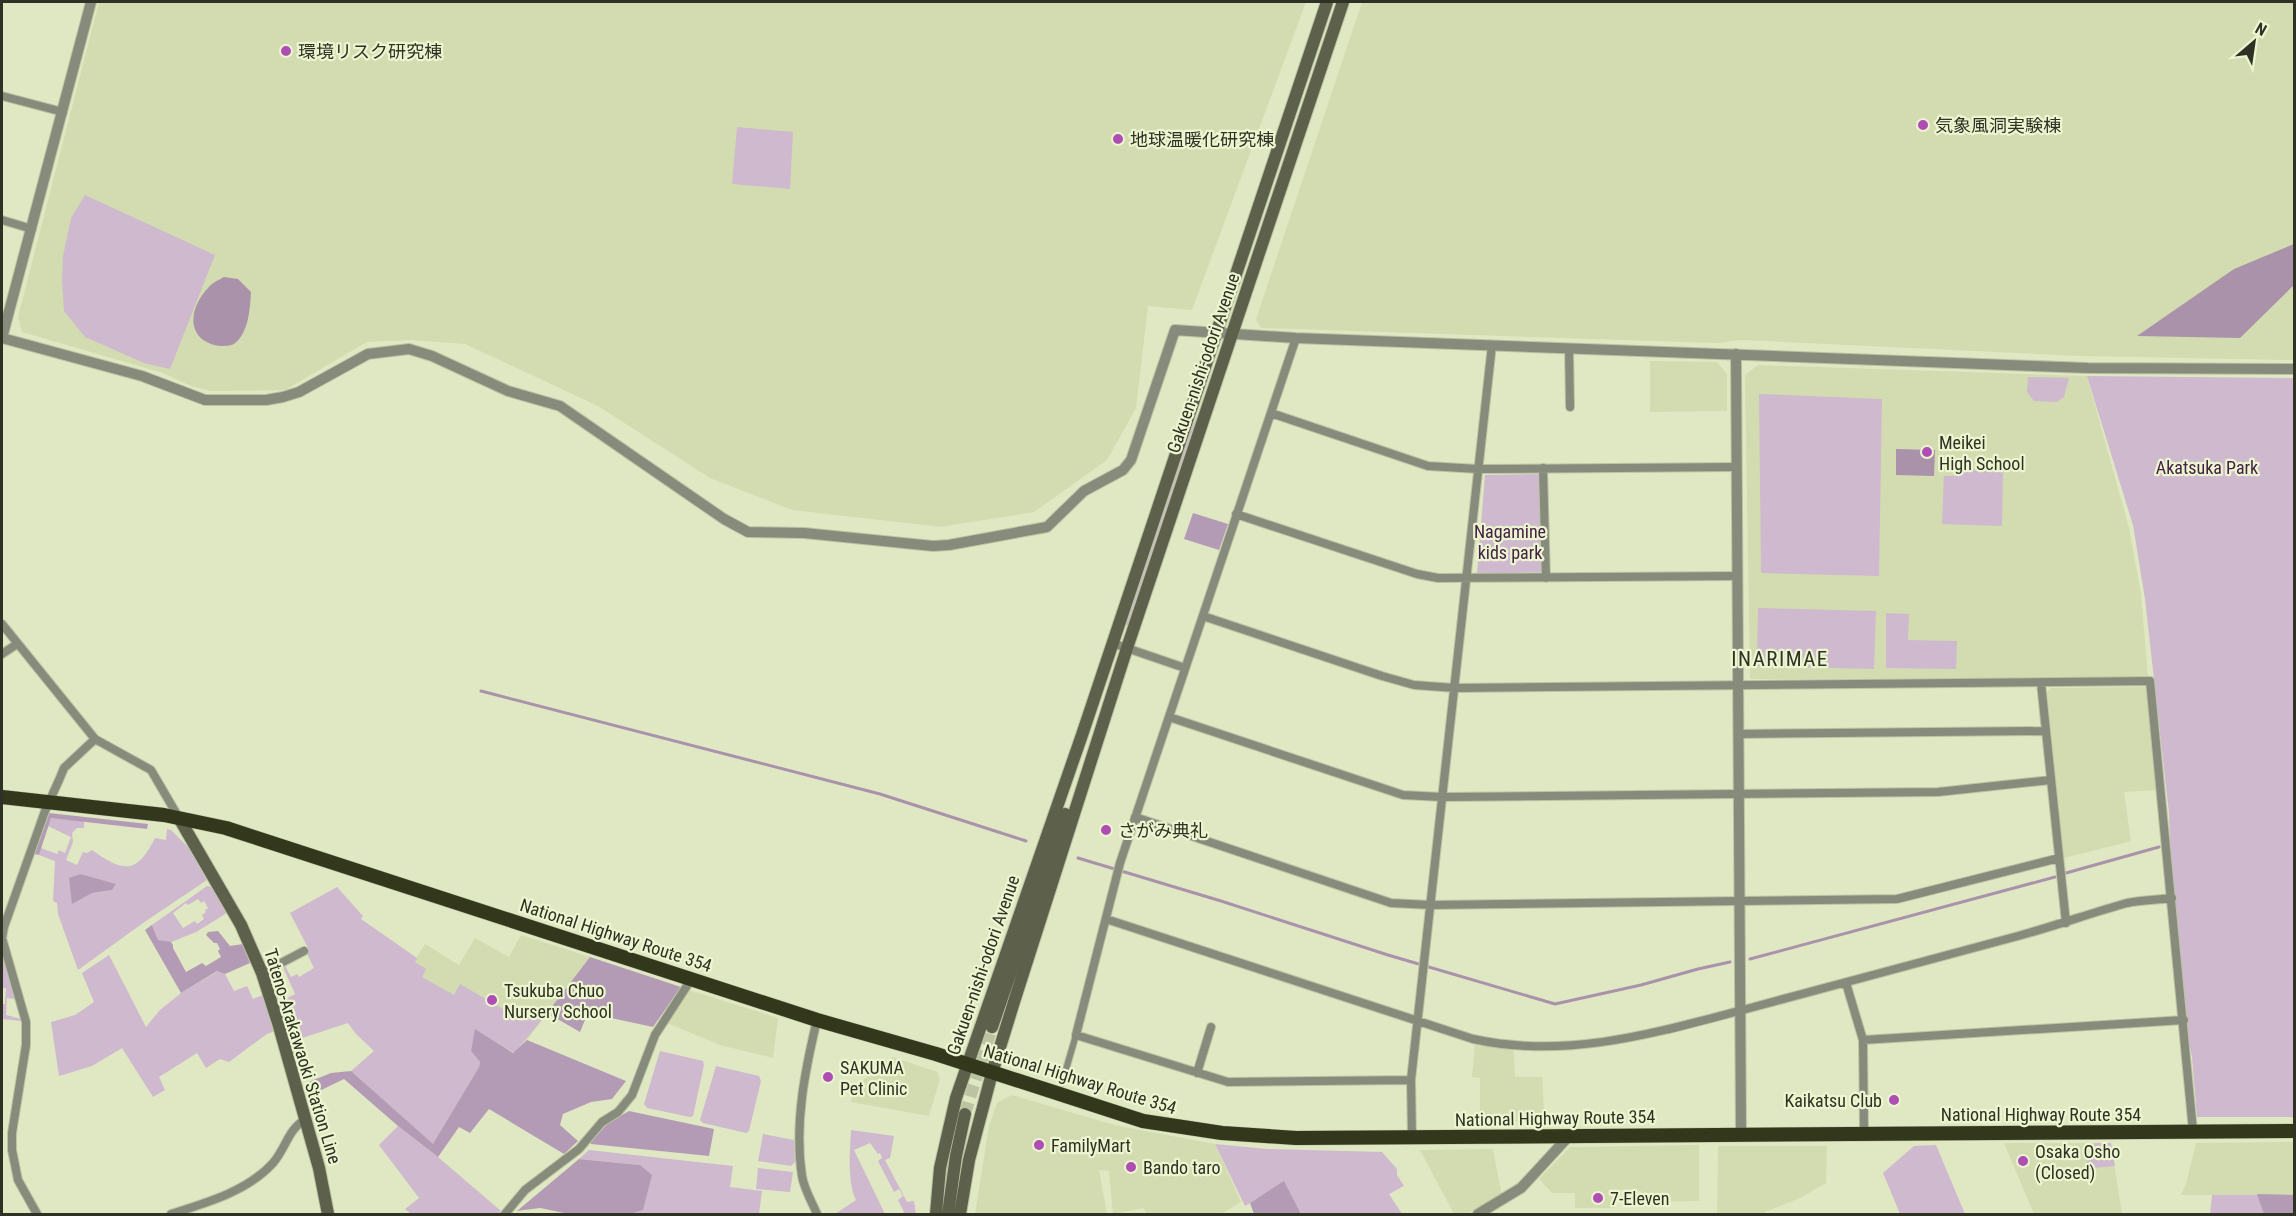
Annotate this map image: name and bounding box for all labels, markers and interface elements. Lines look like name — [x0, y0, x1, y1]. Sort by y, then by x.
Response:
north arrow — [2224, 12, 2284, 72]
text: N — [2252, 19, 2270, 40]
place label: 環境リスク研究棟 — [298, 41, 442, 62]
marker: 環境リスク研究棟 — [279, 44, 293, 58]
place label: 気象風洞実験棟 — [1935, 115, 2061, 136]
marker: 気象風洞実験棟 — [1916, 118, 1930, 132]
place label: 地球温暖化研究棟 — [1130, 129, 1274, 150]
marker: 地球温暖化研究棟 — [1111, 132, 1125, 146]
street label: Gakuen-nishi-odori Avenue — [1162, 270, 1244, 456]
place label: Meikei High School — [1939, 432, 2025, 474]
marker: Meikei High School — [1920, 445, 1934, 459]
park label: Akatsuka Park — [2156, 457, 2258, 478]
park label: Nagamine kids park — [1474, 521, 1546, 563]
district label: INARIMAE — [1731, 647, 1829, 671]
place label: さがみ典礼 — [1118, 820, 1208, 841]
marker: さがみ典礼 — [1099, 823, 1113, 837]
street label: Gakuen-nishi-odori Avenue — [942, 872, 1024, 1058]
street label: National Highway Route 354 — [517, 894, 715, 976]
street label: Tateno-Arakawaoki Station Line — [260, 946, 346, 1166]
place label: Tsukuba Chuo Nursery School — [504, 980, 612, 1022]
marker: Tsukuba Chuo Nursery School — [485, 993, 499, 1007]
street label: National Highway Route 354 — [981, 1040, 1179, 1118]
place label: SAKUMA Pet Clinic — [840, 1057, 907, 1099]
marker: SAKUMA Pet Clinic — [821, 1070, 835, 1084]
place label: Kaikatsu Club — [1784, 1090, 1882, 1111]
marker: Kaikatsu Club — [1887, 1093, 1901, 1107]
street label: National Highway Route 354 — [1941, 1104, 2141, 1125]
street label: National Highway Route 354 — [1455, 1106, 1655, 1130]
place label: FamilyMart — [1051, 1135, 1131, 1156]
marker: FamilyMart — [1032, 1138, 1046, 1152]
place label: Osaka Osho (Closed) — [2035, 1141, 2120, 1184]
marker: Osaka Osho (Closed) — [2016, 1154, 2030, 1168]
place label: Bando taro — [1143, 1157, 1221, 1178]
marker: Bando taro — [1124, 1160, 1138, 1174]
place label: 7-Eleven — [1610, 1188, 1670, 1209]
marker: 7-Eleven — [1591, 1191, 1605, 1205]

